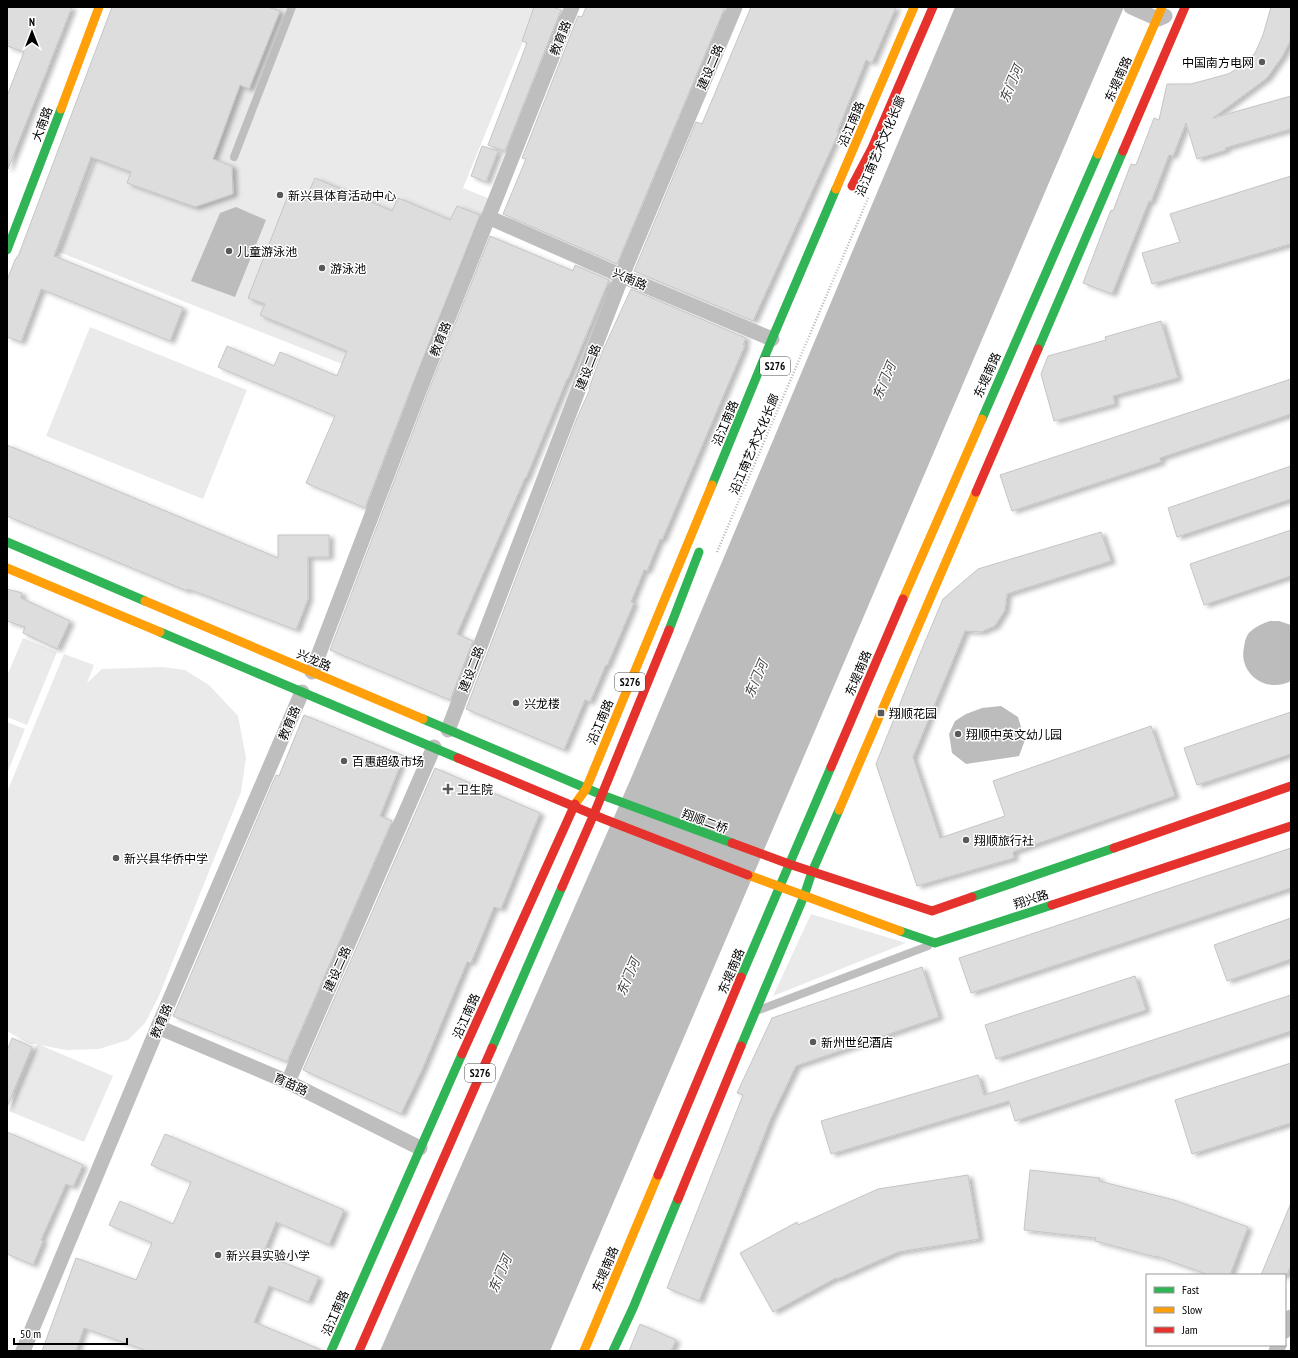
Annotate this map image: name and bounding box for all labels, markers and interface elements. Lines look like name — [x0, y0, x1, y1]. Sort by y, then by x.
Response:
north arrow — [12, 12, 52, 52]
text: N — [29, 15, 35, 29]
street label: 教育路 — [546, 18, 574, 58]
street label: 建设二路 — [694, 42, 726, 92]
street label: 东堤南路 — [1101, 54, 1135, 104]
place label: 中国南方电网 — [1182, 55, 1254, 70]
marker: 中国南方电网 — [1257, 57, 1267, 67]
water label: 东门河 — [996, 60, 1028, 105]
street label: 沿江南艺术文化长廊 — [852, 93, 908, 199]
street label: 沿江南路 — [835, 99, 867, 149]
street label: 大南路 — [29, 105, 55, 143]
place label: 新兴县体育活动中心 — [288, 188, 396, 203]
marker: 新兴县体育活动中心 — [275, 190, 285, 200]
place label: 儿童游泳池 — [237, 244, 297, 259]
marker: 儿童游泳池 — [224, 246, 234, 256]
place label: 游泳池 — [330, 261, 366, 276]
marker: 游泳池 — [317, 263, 327, 273]
street label: 兴南路 — [610, 265, 650, 293]
street label: 教育路 — [426, 319, 454, 359]
street label: 建设二路 — [572, 342, 604, 392]
street label: 东堤南路 — [970, 350, 1004, 400]
road number: S276 — [760, 357, 790, 375]
water label: 东门河 — [869, 357, 901, 402]
street label: 沿江南艺术文化长廊 — [726, 391, 782, 497]
street label: 沿江南路 — [709, 398, 741, 448]
street label: 建设二路 — [455, 644, 487, 694]
street label: 兴龙路 — [294, 646, 334, 674]
street label: 东堤南路 — [842, 648, 874, 698]
water label: 东门河 — [741, 655, 773, 700]
road number: S276 — [615, 673, 645, 691]
place label: 兴龙楼 — [524, 696, 560, 711]
street label: 沿江南路 — [584, 697, 616, 747]
marker: 兴龙楼 — [511, 698, 521, 708]
street label: 教育路 — [275, 703, 303, 743]
place label: 翔顺花园 — [889, 706, 937, 721]
marker: 翔顺花园 — [876, 708, 886, 718]
place label: 翔顺中英文幼儿园 — [966, 727, 1062, 742]
marker: 翔顺中英文幼儿园 — [953, 729, 963, 739]
place label: 百惠超级市场 — [352, 754, 424, 769]
marker: 百惠超级市场 — [339, 756, 349, 766]
place label: 卫生院 — [457, 782, 493, 797]
marker: 卫生院 — [442, 783, 454, 795]
street label: 翔顺二桥 — [680, 806, 730, 836]
place label: 翔顺旅行社 — [974, 833, 1034, 848]
marker: 翔顺旅行社 — [961, 835, 971, 845]
place label: 新兴县华侨中学 — [124, 851, 208, 866]
marker: 新兴县华侨中学 — [111, 853, 121, 863]
street label: 翔兴路 — [1012, 886, 1050, 912]
street label: 建设二路 — [320, 944, 354, 994]
street label: 东堤南路 — [715, 946, 747, 996]
water label: 东门河 — [613, 953, 645, 998]
street label: 沿江南路 — [449, 991, 483, 1041]
street label: 教育路 — [147, 1001, 175, 1041]
place label: 新州世纪酒店 — [821, 1035, 893, 1050]
marker: 新州世纪酒店 — [808, 1037, 818, 1047]
road number: S276 — [465, 1064, 495, 1082]
street label: 育苗路 — [272, 1070, 310, 1098]
street label: 东堤南路 — [589, 1244, 621, 1294]
place label: 新兴县实验小学 — [226, 1248, 310, 1263]
marker: 新兴县实验小学 — [213, 1250, 223, 1260]
water label: 东门河 — [485, 1250, 517, 1295]
legend — [1146, 1274, 1286, 1346]
text: Fast — [1182, 1282, 1200, 1297]
street label: 沿江南路 — [318, 1288, 352, 1338]
text: Slow — [1182, 1302, 1203, 1317]
scale bar — [14, 1320, 127, 1346]
text: Jam — [1181, 1322, 1198, 1337]
text: 50 m — [20, 1326, 41, 1341]

